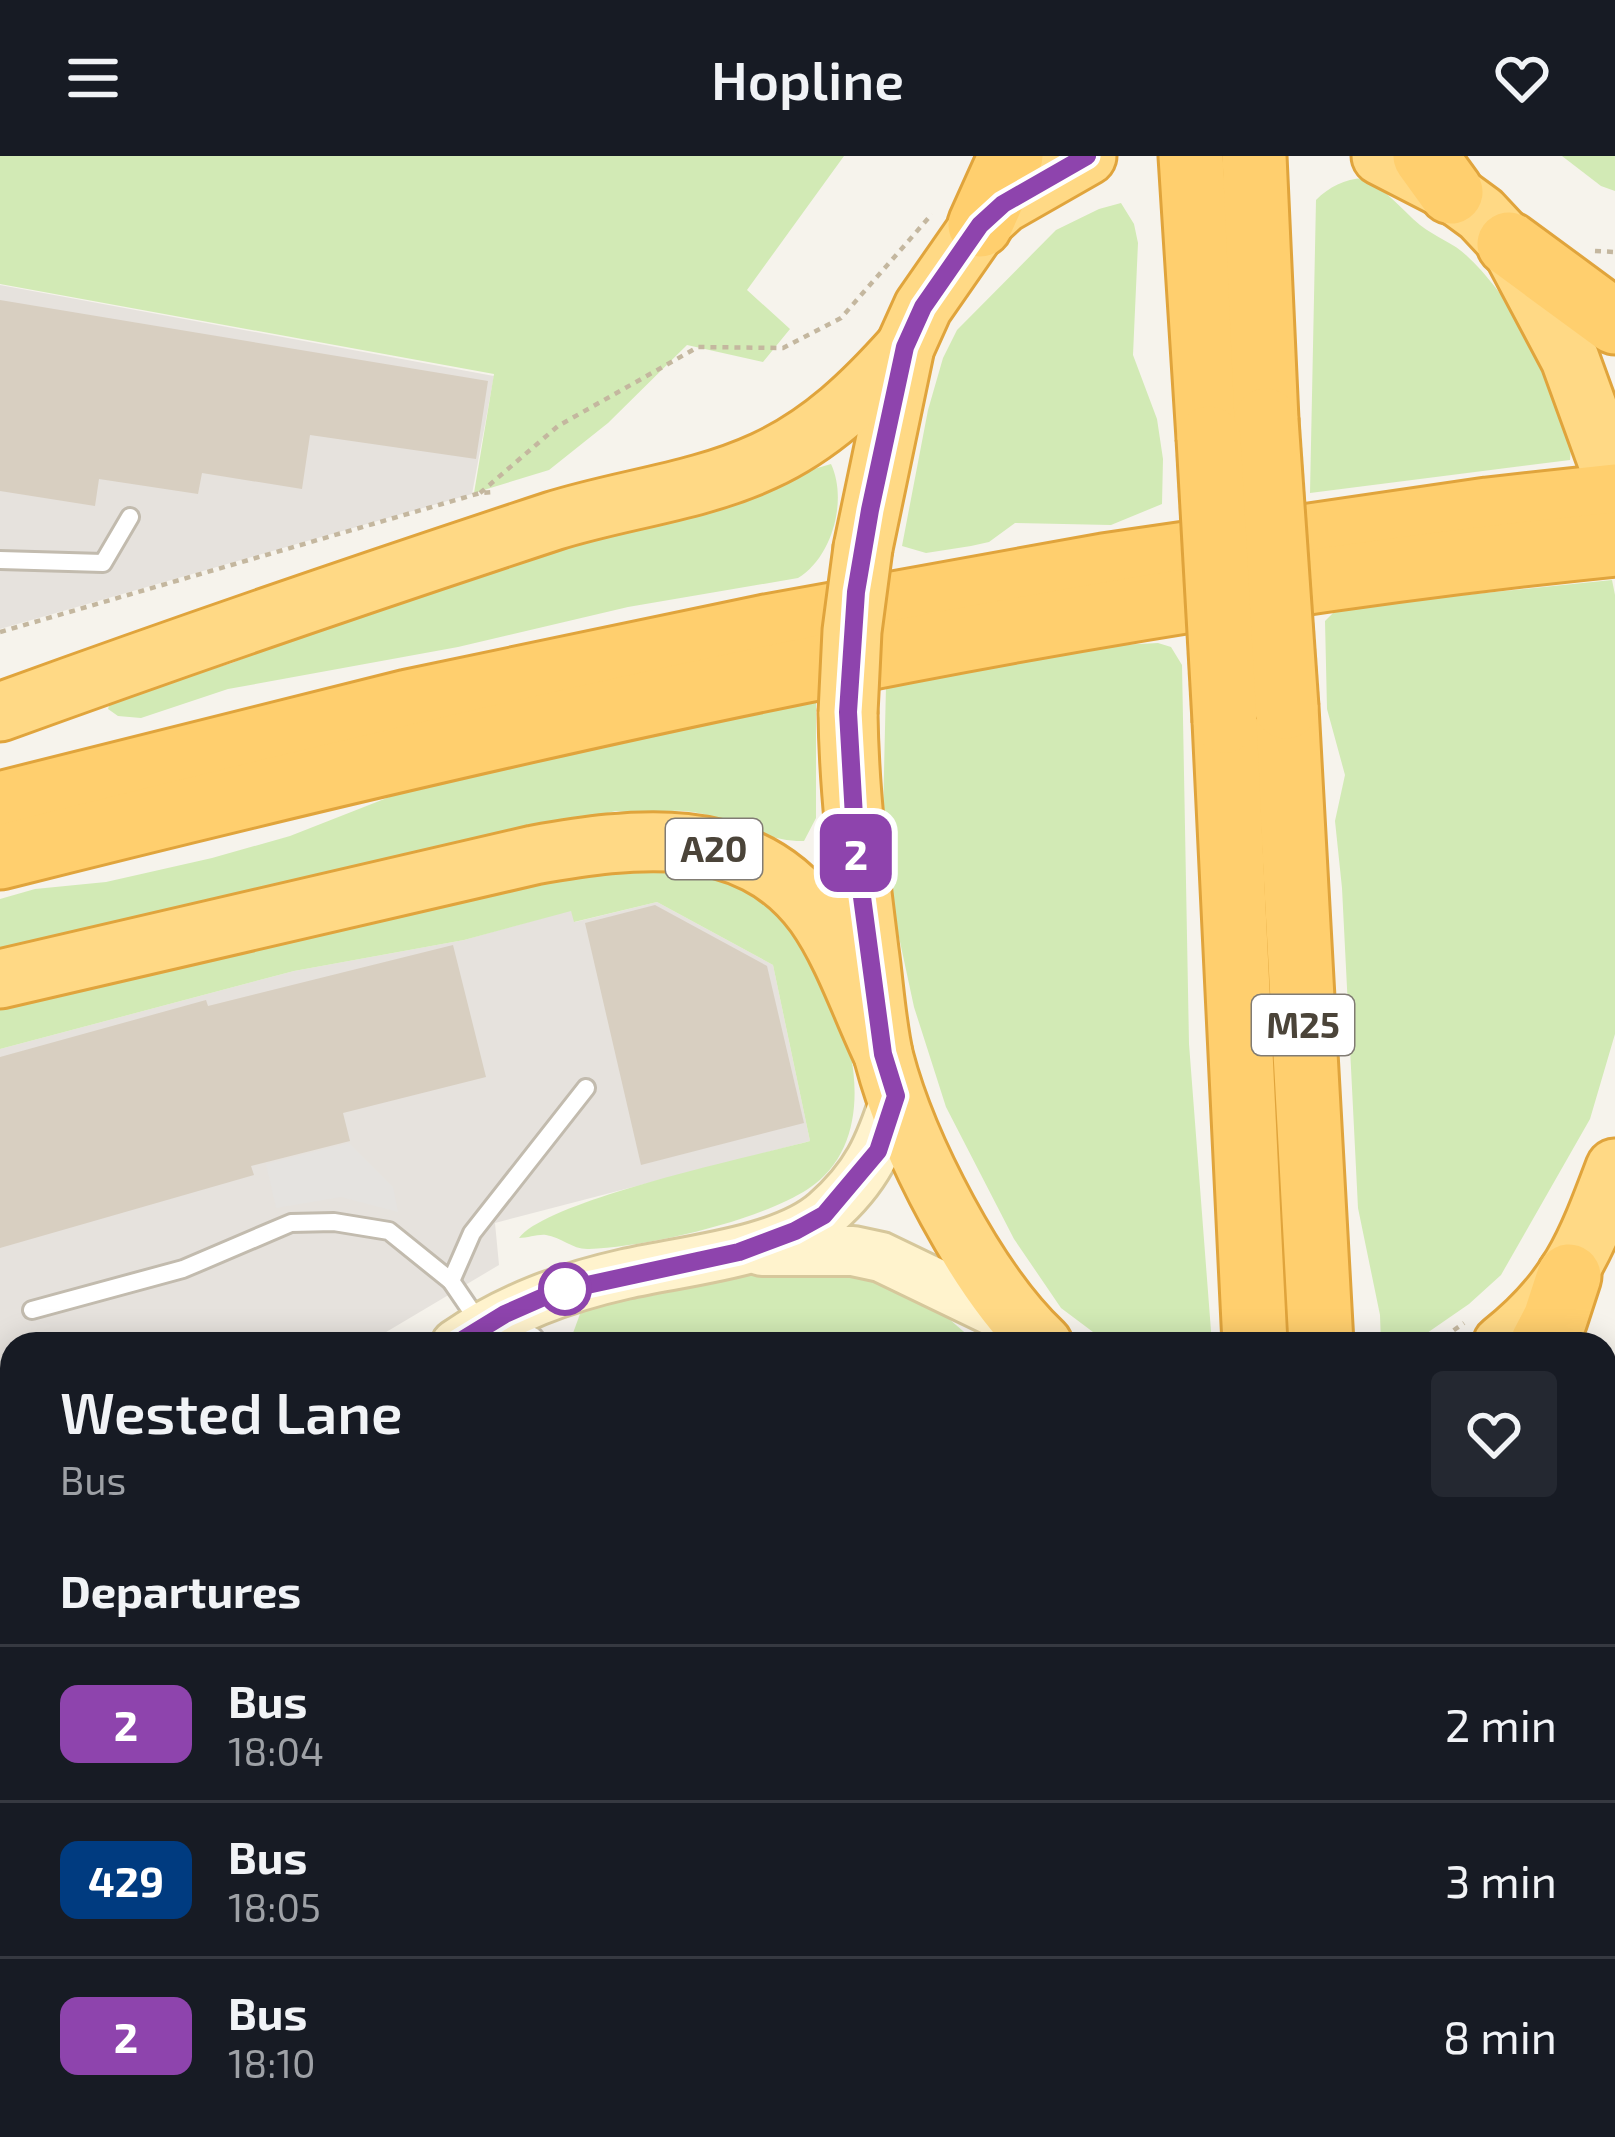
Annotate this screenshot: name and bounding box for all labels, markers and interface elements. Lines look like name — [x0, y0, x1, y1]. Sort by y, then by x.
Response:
icon: menu — [60, 45, 126, 111]
icon: heart — [1489, 45, 1555, 111]
text: Hopline — [711, 46, 904, 111]
line badge: 2 — [817, 814, 895, 892]
road number: A20 — [666, 819, 762, 879]
text: 2 — [844, 828, 868, 878]
road number: M25 — [1252, 995, 1354, 1055]
unlabelled marker — [540, 1264, 590, 1314]
button: heart — [1431, 1371, 1557, 1497]
text: Wested Lane — [60, 1377, 402, 1445]
text: Bus — [60, 1456, 126, 1503]
text: Departures — [60, 1563, 301, 1617]
text: Bus — [228, 1673, 307, 1727]
text: 2 min — [1445, 1697, 1557, 1751]
text: 2 — [114, 1699, 138, 1749]
text: 18:04 — [228, 1727, 324, 1774]
text: Bus — [228, 1829, 307, 1883]
text: 3 min — [1445, 1853, 1557, 1907]
text: 429 — [88, 1855, 164, 1905]
text: 18:05 — [228, 1883, 321, 1930]
text: Bus — [228, 1985, 307, 2039]
text: 8 min — [1443, 2009, 1557, 2063]
text: 2 — [114, 2011, 138, 2061]
text: 18:10 — [228, 2039, 315, 2086]

